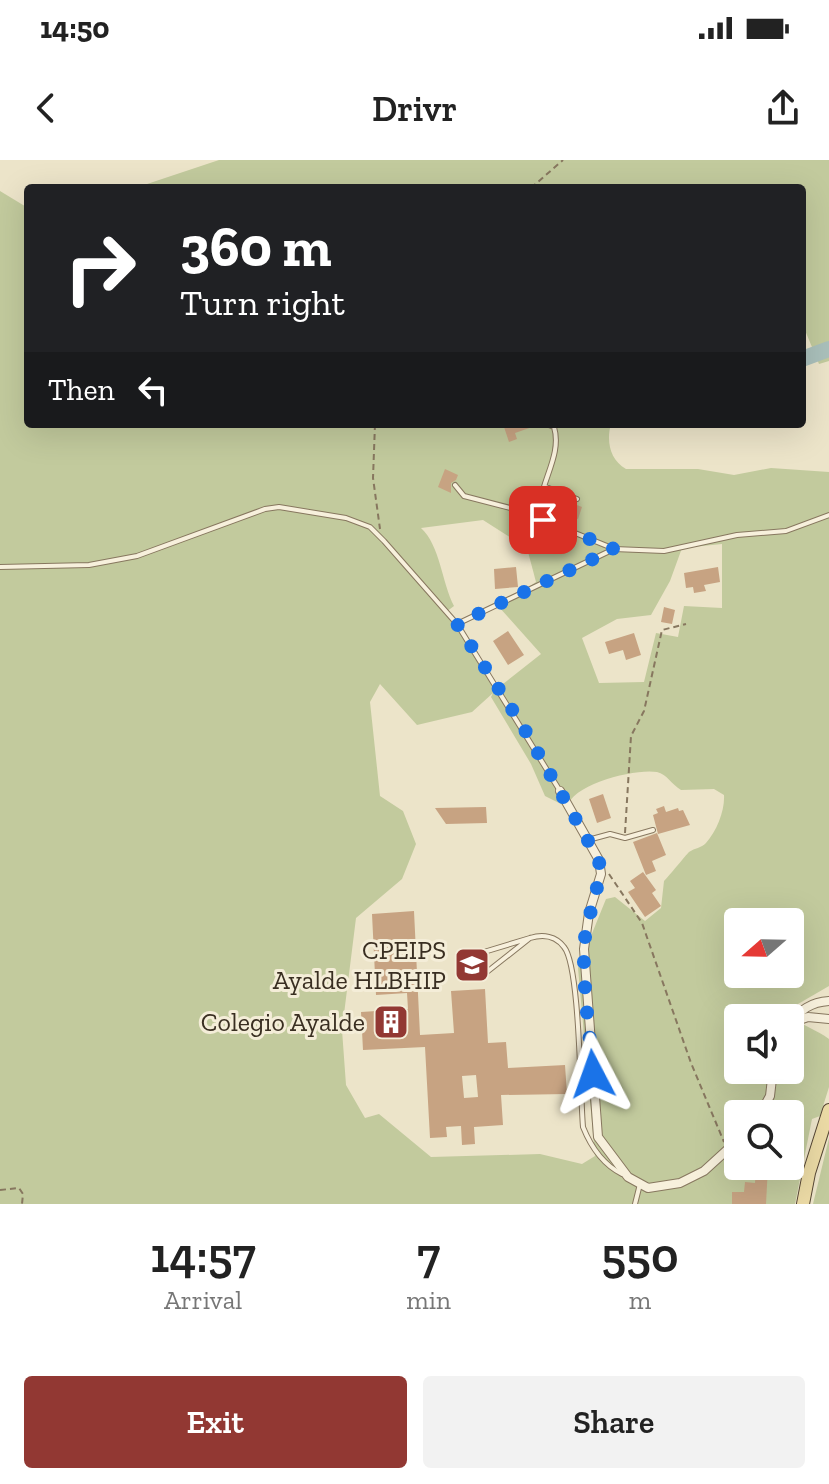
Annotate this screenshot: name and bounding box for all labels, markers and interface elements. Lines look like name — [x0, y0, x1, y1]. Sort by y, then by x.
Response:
text: 14:50 — [40, 10, 110, 46]
icon: back — [24, 86, 68, 130]
icon: share — [761, 86, 805, 130]
text: Drivr — [372, 87, 457, 130]
text: 360 m — [180, 213, 332, 280]
icon: right — [48, 216, 152, 320]
text: Turn right — [180, 281, 345, 324]
icon: left — [131, 368, 175, 412]
text: Then — [48, 372, 115, 408]
pin — [509, 486, 577, 554]
icon: arrive — [521, 498, 565, 542]
north arrow — [724, 908, 804, 988]
map controls — [724, 908, 804, 1180]
place label: CPEIPS Ayalde HLBHIP — [273, 934, 446, 996]
school or university icon: CPEIPS Ayalde HLBHIP — [453, 946, 491, 984]
building icon: Colegio Ayalde — [372, 1003, 410, 1041]
button: sound — [724, 1004, 804, 1084]
place label: Colegio Ayalde — [201, 1006, 365, 1038]
position arrow — [551, 1032, 635, 1116]
button: search — [724, 1100, 804, 1180]
text: 14:57 — [150, 1227, 256, 1284]
text: 7 — [417, 1227, 440, 1284]
text: 550 — [601, 1227, 679, 1284]
text: Arrival — [164, 1284, 242, 1316]
text: min — [406, 1284, 451, 1316]
text: m — [629, 1284, 651, 1316]
button: Exit — [24, 1376, 407, 1468]
button: Share — [423, 1376, 805, 1468]

